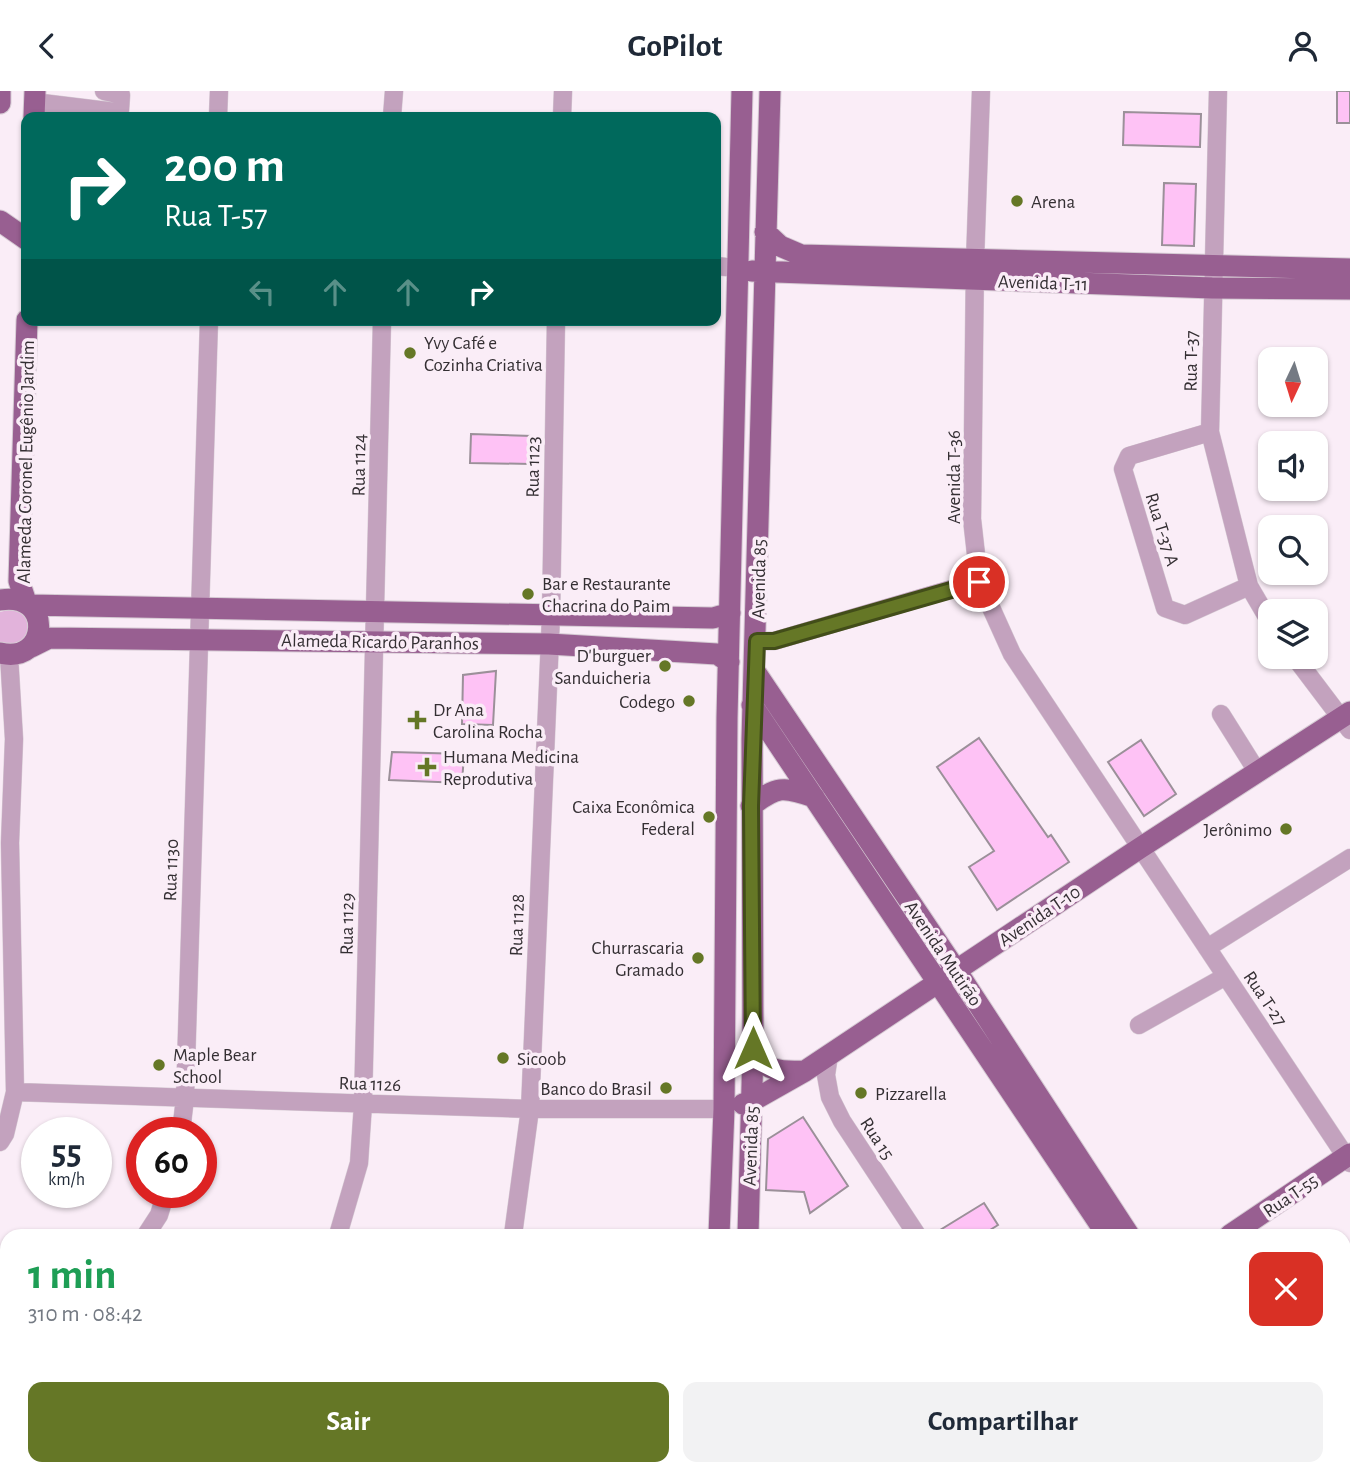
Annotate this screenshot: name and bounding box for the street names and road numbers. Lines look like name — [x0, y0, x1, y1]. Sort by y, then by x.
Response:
street label: Avenida T-11 — [998, 272, 1088, 295]
street label: Rua T-37 — [1181, 330, 1202, 392]
street label: Alameda Coronel Eugênio Jardim — [15, 340, 38, 584]
street label: Avenida T-36 — [945, 430, 964, 524]
street label: Rua 1124 — [349, 434, 370, 496]
street label: Rua 1123 — [523, 436, 544, 498]
street label: Rua T-37 A — [1141, 491, 1182, 568]
street label: Avenida 85 — [749, 539, 770, 619]
street label: Alameda Ricardo Paranhos — [281, 631, 479, 654]
street label: Rua 1130 — [161, 838, 182, 902]
street label: Avenida T-10 — [996, 882, 1084, 950]
street label: Rua 1129 — [337, 893, 358, 955]
street label: Rua 1128 — [507, 893, 528, 957]
street label: Avenida Mutirão — [901, 898, 985, 1010]
street label: Rua T-27 — [1240, 968, 1290, 1030]
street label: Rua 1126 — [338, 1074, 402, 1095]
street label: Avenida 85 — [741, 1106, 762, 1186]
street label: Rua 15 — [856, 1114, 897, 1163]
street label: Rua T-55 — [1260, 1171, 1322, 1221]

